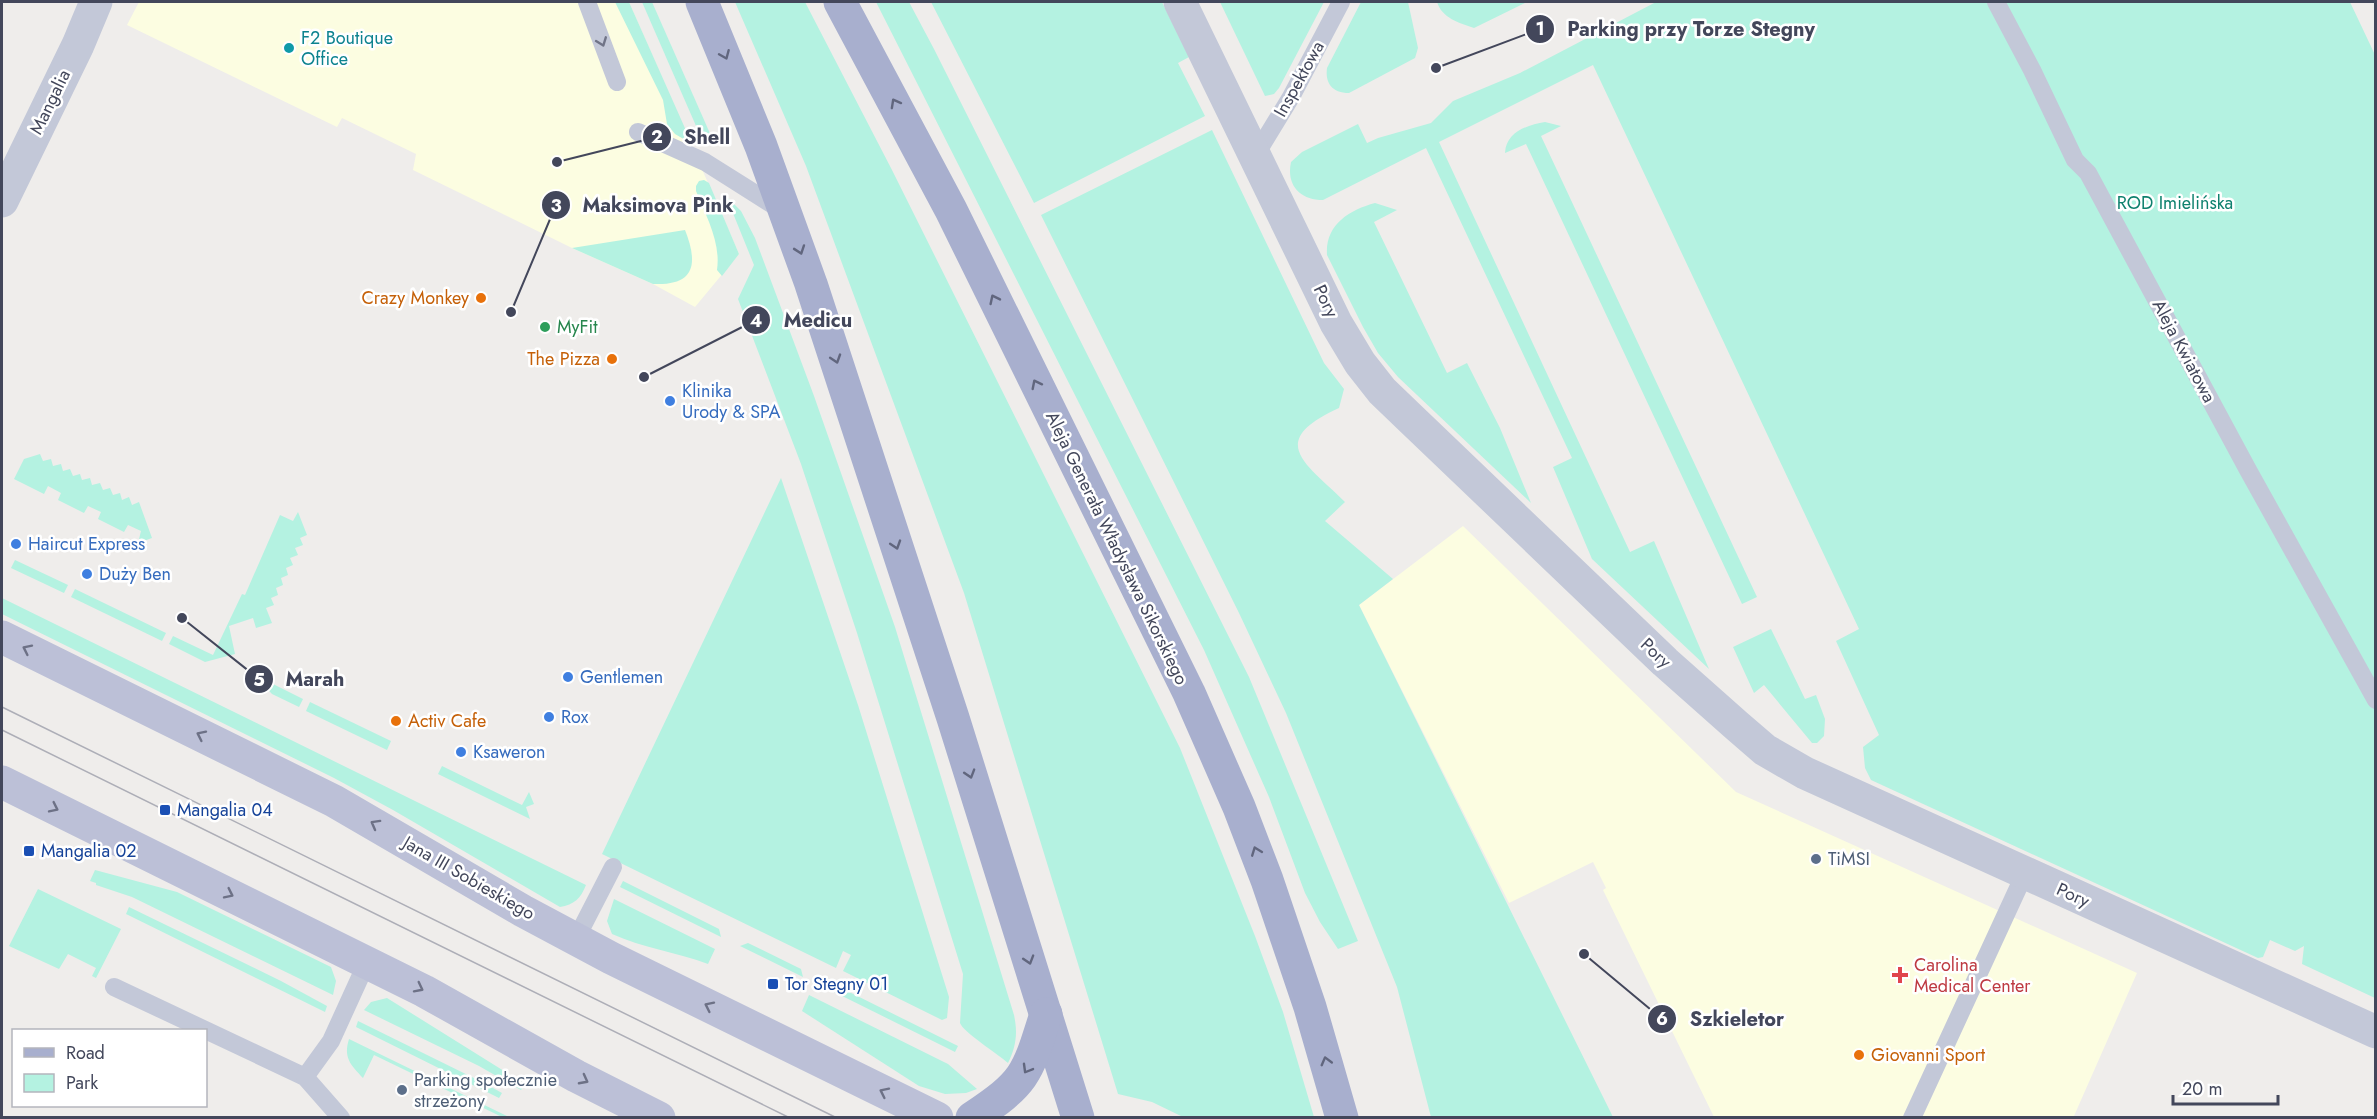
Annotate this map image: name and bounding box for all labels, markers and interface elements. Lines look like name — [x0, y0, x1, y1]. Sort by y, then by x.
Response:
callout: Parking przy Torze Stegny — [1525, 10, 1827, 48]
text: Parking przy Torze Stegny — [1567, 15, 1815, 44]
text: 1 — [1535, 16, 1545, 42]
place label: F2 Boutique Office — [301, 25, 393, 72]
one-way arrow — [595, 36, 607, 47]
street label: Inspektowa — [1267, 36, 1331, 122]
marker: F2 Boutique Office — [282, 41, 296, 55]
one-way arrow — [718, 49, 730, 60]
street label: Mangalia — [23, 65, 77, 139]
one-way arrow — [891, 99, 902, 110]
callout: Shell — [642, 118, 742, 156]
text: Shell — [684, 123, 730, 152]
text: 2 — [651, 124, 663, 150]
callout: Maksimova Pink — [541, 186, 746, 224]
park label: ROD Imielińska — [2117, 190, 2233, 216]
text: Maksimova Pink — [582, 191, 734, 220]
text: 3 — [550, 193, 562, 219]
one-way arrow — [792, 244, 805, 255]
street label: Pory — [1307, 280, 1345, 322]
place label: Crazy Monkey — [362, 285, 469, 311]
marker: Crazy Monkey — [474, 291, 488, 305]
one-way arrow — [989, 294, 1001, 305]
street label: Aleja Kwiatowa — [2146, 295, 2222, 407]
callout: Medicu — [741, 301, 864, 339]
text: Medicu — [784, 306, 852, 335]
text: 4 — [750, 308, 762, 334]
place label: MyFit — [557, 314, 598, 340]
marker: MyFit — [538, 320, 552, 334]
place label: The Pizza — [527, 346, 600, 372]
marker: The Pizza — [605, 352, 619, 366]
one-way arrow — [828, 353, 841, 364]
place label: Klinika Urody & SPA — [682, 378, 781, 425]
one-way arrow — [1031, 380, 1043, 391]
marker: Klinika Urody & SPA — [663, 394, 677, 408]
street label: Aleja Generała Władysława Sikorskiego — [1039, 407, 1195, 689]
place label: Haircut Express — [28, 531, 145, 557]
marker: Haircut Express — [9, 537, 23, 551]
one-way arrow — [889, 539, 902, 550]
place label: Duży Ben — [99, 561, 171, 587]
marker: Duży Ben — [80, 567, 94, 581]
street label: Pory — [1635, 632, 1677, 674]
one-way arrow — [22, 645, 33, 657]
callout: Marah — [244, 660, 357, 698]
place label: Gentlemen — [580, 664, 663, 690]
text: Marah — [286, 665, 344, 694]
text: 5 — [253, 667, 265, 693]
marker: Gentlemen — [561, 670, 575, 684]
place label: Rox — [561, 704, 589, 730]
place label: Activ Cafe — [408, 708, 486, 734]
marker: Rox — [542, 710, 556, 724]
marker: Activ Cafe — [389, 714, 403, 728]
one-way arrow — [197, 731, 208, 743]
place label: Ksaweron — [473, 739, 545, 765]
marker: Ksaweron — [454, 745, 468, 759]
one-way arrow — [963, 768, 976, 779]
place label: Mangalia 04 — [177, 797, 273, 823]
one-way arrow — [48, 801, 59, 813]
marker: Mangalia 04 — [158, 803, 172, 817]
one-way arrow — [371, 820, 381, 831]
street label: Jana III Sobieskiego — [397, 829, 540, 926]
place label: Mangalia 02 — [41, 838, 137, 864]
marker: Mangalia 02 — [22, 844, 36, 858]
one-way arrow — [1250, 846, 1263, 857]
place label: TiMSI — [1828, 846, 1870, 872]
marker: TiMSI — [1809, 852, 1823, 866]
street label: Pory — [2052, 876, 2094, 914]
one-way arrow — [223, 887, 233, 898]
place label: Carolina Medical Center — [1914, 952, 2031, 999]
one-way arrow — [1022, 954, 1034, 965]
marker: Carolina Medical Center — [1891, 966, 1909, 984]
place label: Tor Stegny 01 — [785, 971, 888, 997]
marker: Tor Stegny 01 — [766, 977, 780, 991]
one-way arrow — [413, 981, 423, 992]
callout: Szkieletor — [1647, 1000, 1796, 1038]
one-way arrow — [705, 1001, 716, 1013]
text: Szkieletor — [1690, 1005, 1785, 1034]
text: 6 — [1656, 1006, 1668, 1032]
legend — [12, 1029, 207, 1107]
text: Road — [66, 1040, 105, 1066]
place label: Giovanni Sport — [1871, 1042, 1986, 1068]
marker: Giovanni Sport — [1852, 1048, 1866, 1062]
one-way arrow — [1321, 1056, 1334, 1066]
one-way arrow — [1023, 1063, 1034, 1073]
place label: Parking społecznie strzeżony — [414, 1067, 557, 1114]
scale bar — [2173, 1068, 2278, 1106]
text: Park — [66, 1070, 98, 1096]
one-way arrow — [578, 1073, 588, 1084]
text: 20 m — [2182, 1076, 2222, 1102]
marker: Parking społecznie strzeżony — [395, 1083, 409, 1097]
one-way arrow — [880, 1087, 891, 1099]

